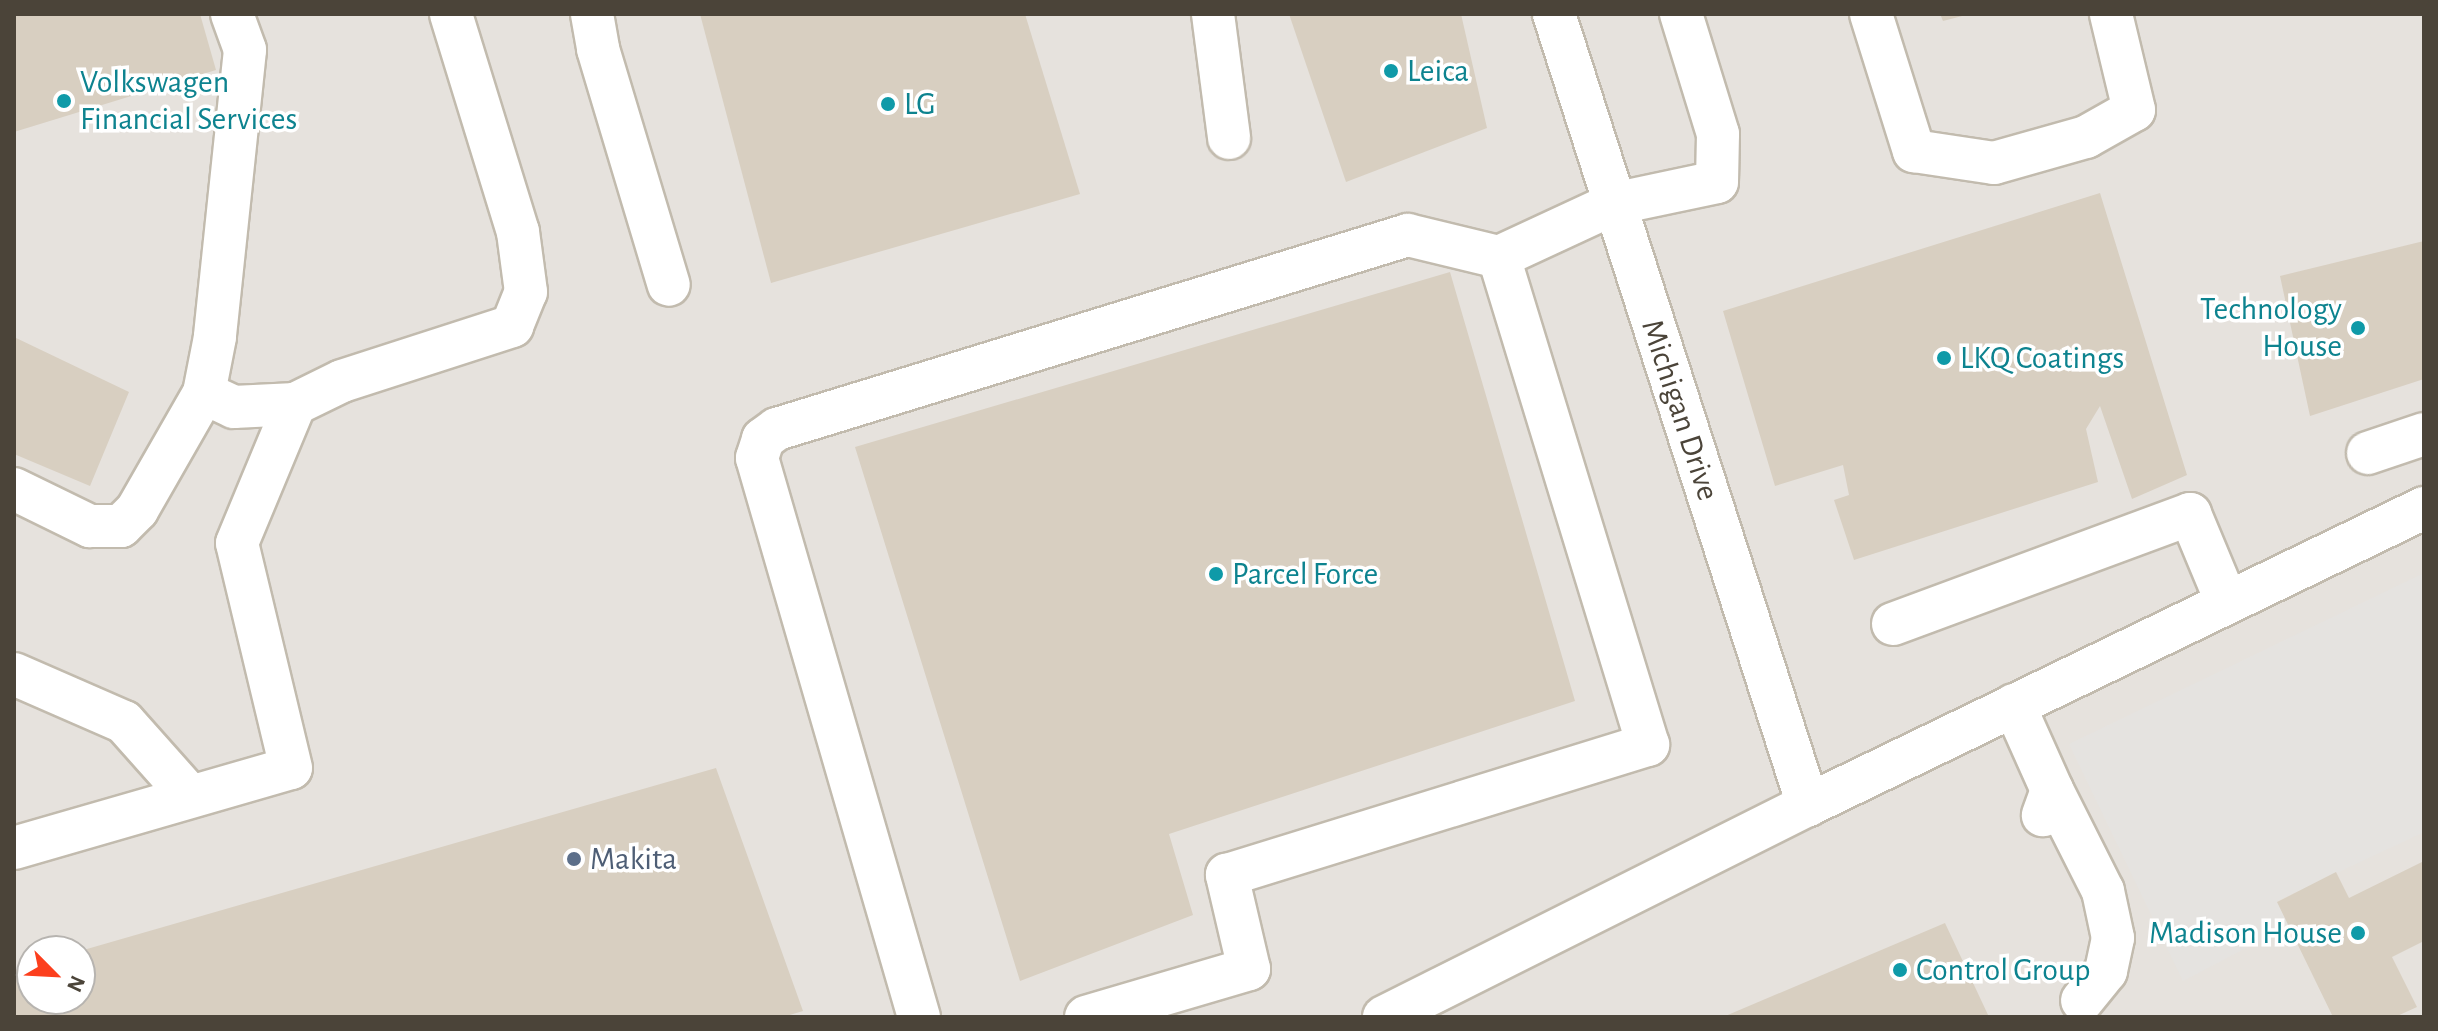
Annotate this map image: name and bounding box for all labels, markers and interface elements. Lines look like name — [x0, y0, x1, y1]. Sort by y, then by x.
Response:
place label: Leica — [1407, 52, 1469, 90]
marker: Leica — [1382, 62, 1400, 80]
place label: Volkswagen Financial Services — [80, 64, 297, 139]
place label: LG — [904, 85, 935, 123]
marker: Volkswagen Financial Services — [55, 92, 73, 110]
marker: LG — [879, 95, 897, 113]
place label: Technology House — [2200, 291, 2342, 366]
street label: Michigan Drive — [1633, 315, 1727, 505]
marker: Technology House — [2349, 319, 2367, 337]
place label: LKQ Coatings — [1960, 339, 2124, 377]
marker: LKQ Coatings — [1935, 349, 1953, 367]
place label: Parcel Force — [1232, 555, 1378, 593]
marker: Parcel Force — [1207, 565, 1225, 583]
place label: Makita — [590, 840, 677, 878]
marker: Makita — [565, 850, 583, 868]
place label: Madison House — [2149, 914, 2342, 952]
marker: Madison House — [2349, 924, 2367, 942]
north arrow — [16, 935, 96, 1015]
place label: Control Group — [1916, 951, 2090, 989]
marker: Control Group — [1891, 961, 1909, 979]
text: N — [63, 972, 89, 995]

